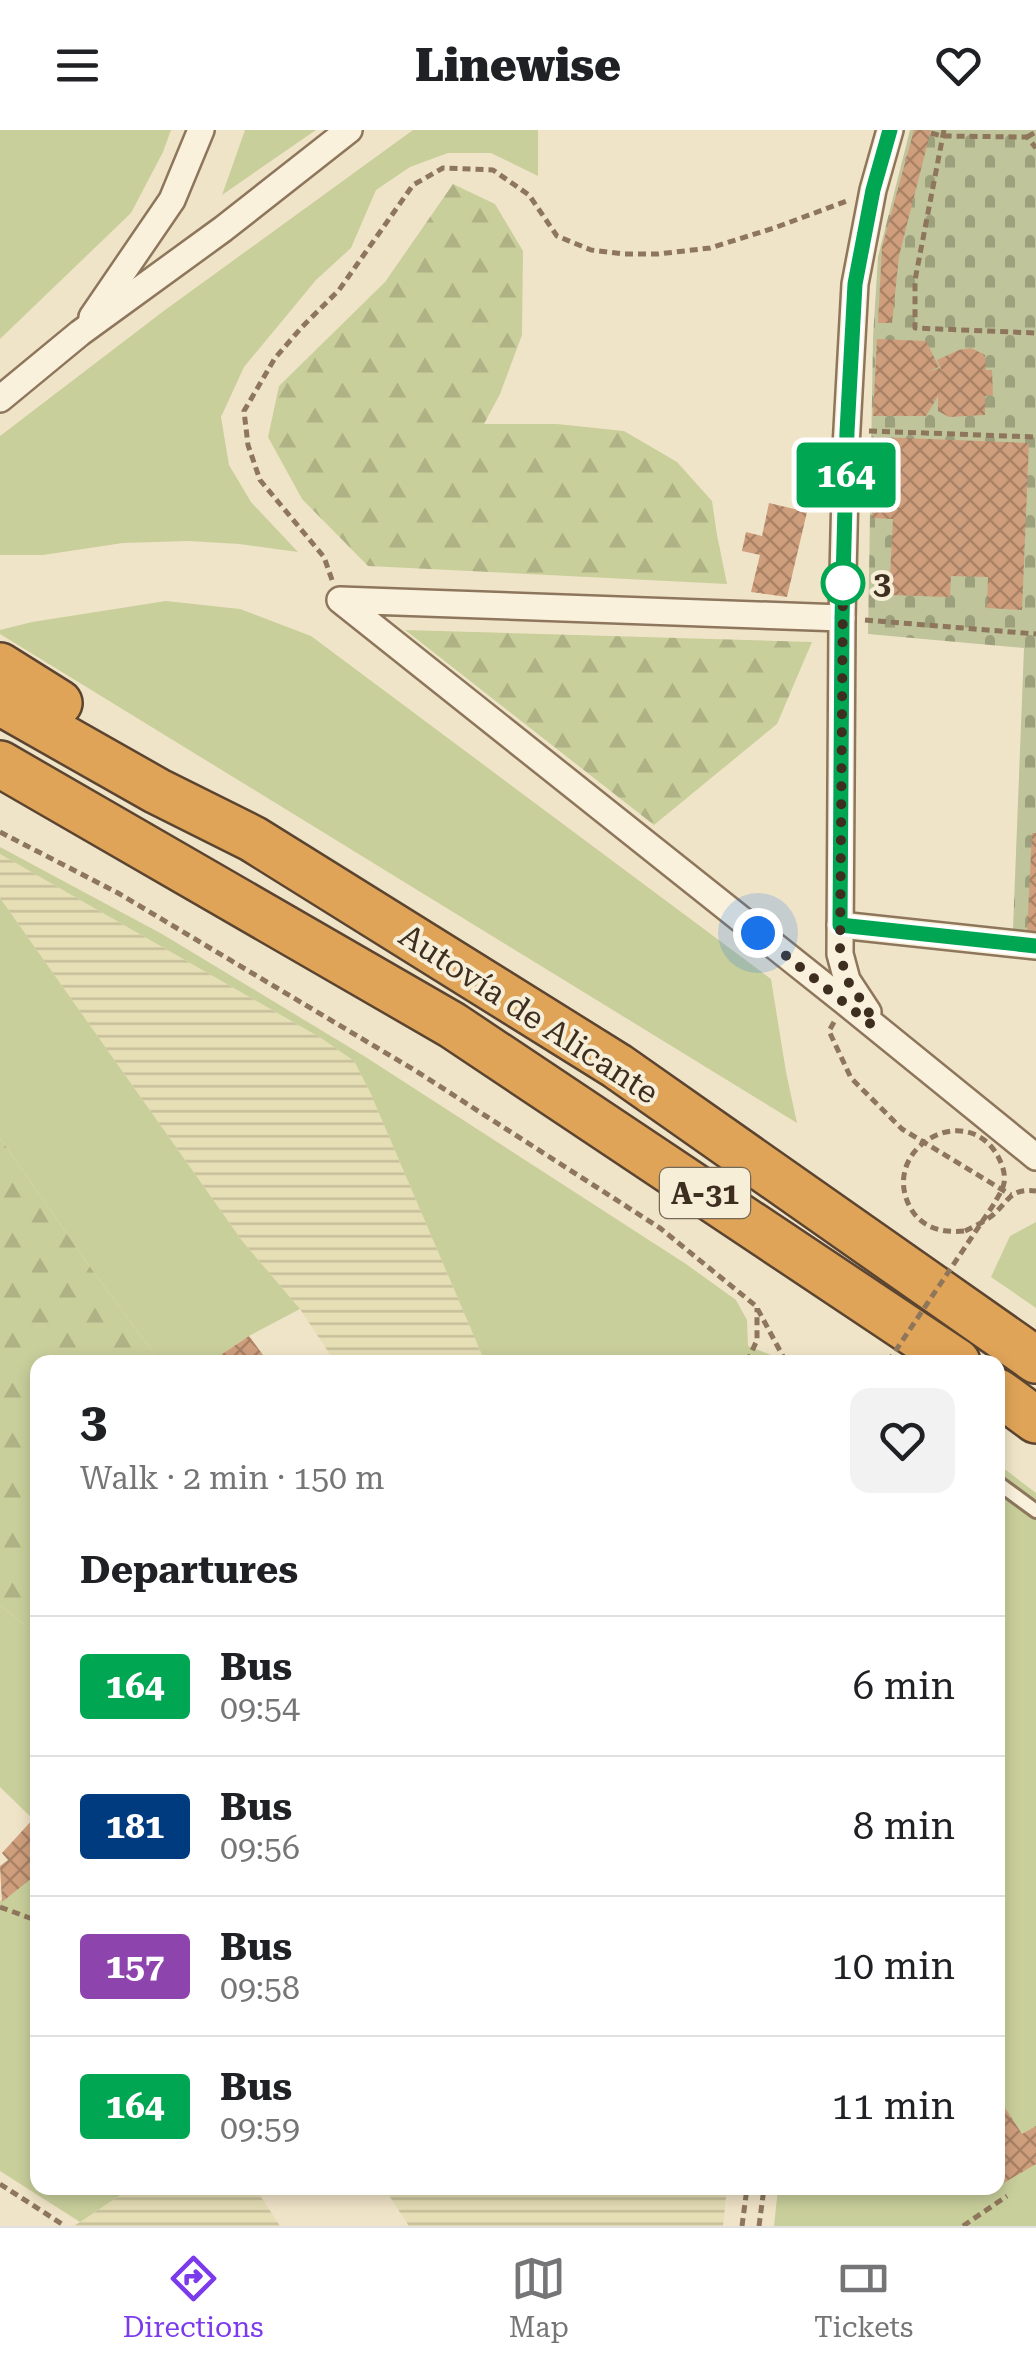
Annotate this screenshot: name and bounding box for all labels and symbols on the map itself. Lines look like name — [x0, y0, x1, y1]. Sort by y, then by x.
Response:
line badge: 164 — [788, 442, 904, 508]
marker: 3 — [822, 562, 864, 604]
place label: 3 — [873, 564, 891, 602]
your location — [733, 908, 783, 958]
street label: Autovía de Alicante — [392, 916, 666, 1112]
road number: A-31 — [660, 1168, 750, 1218]

